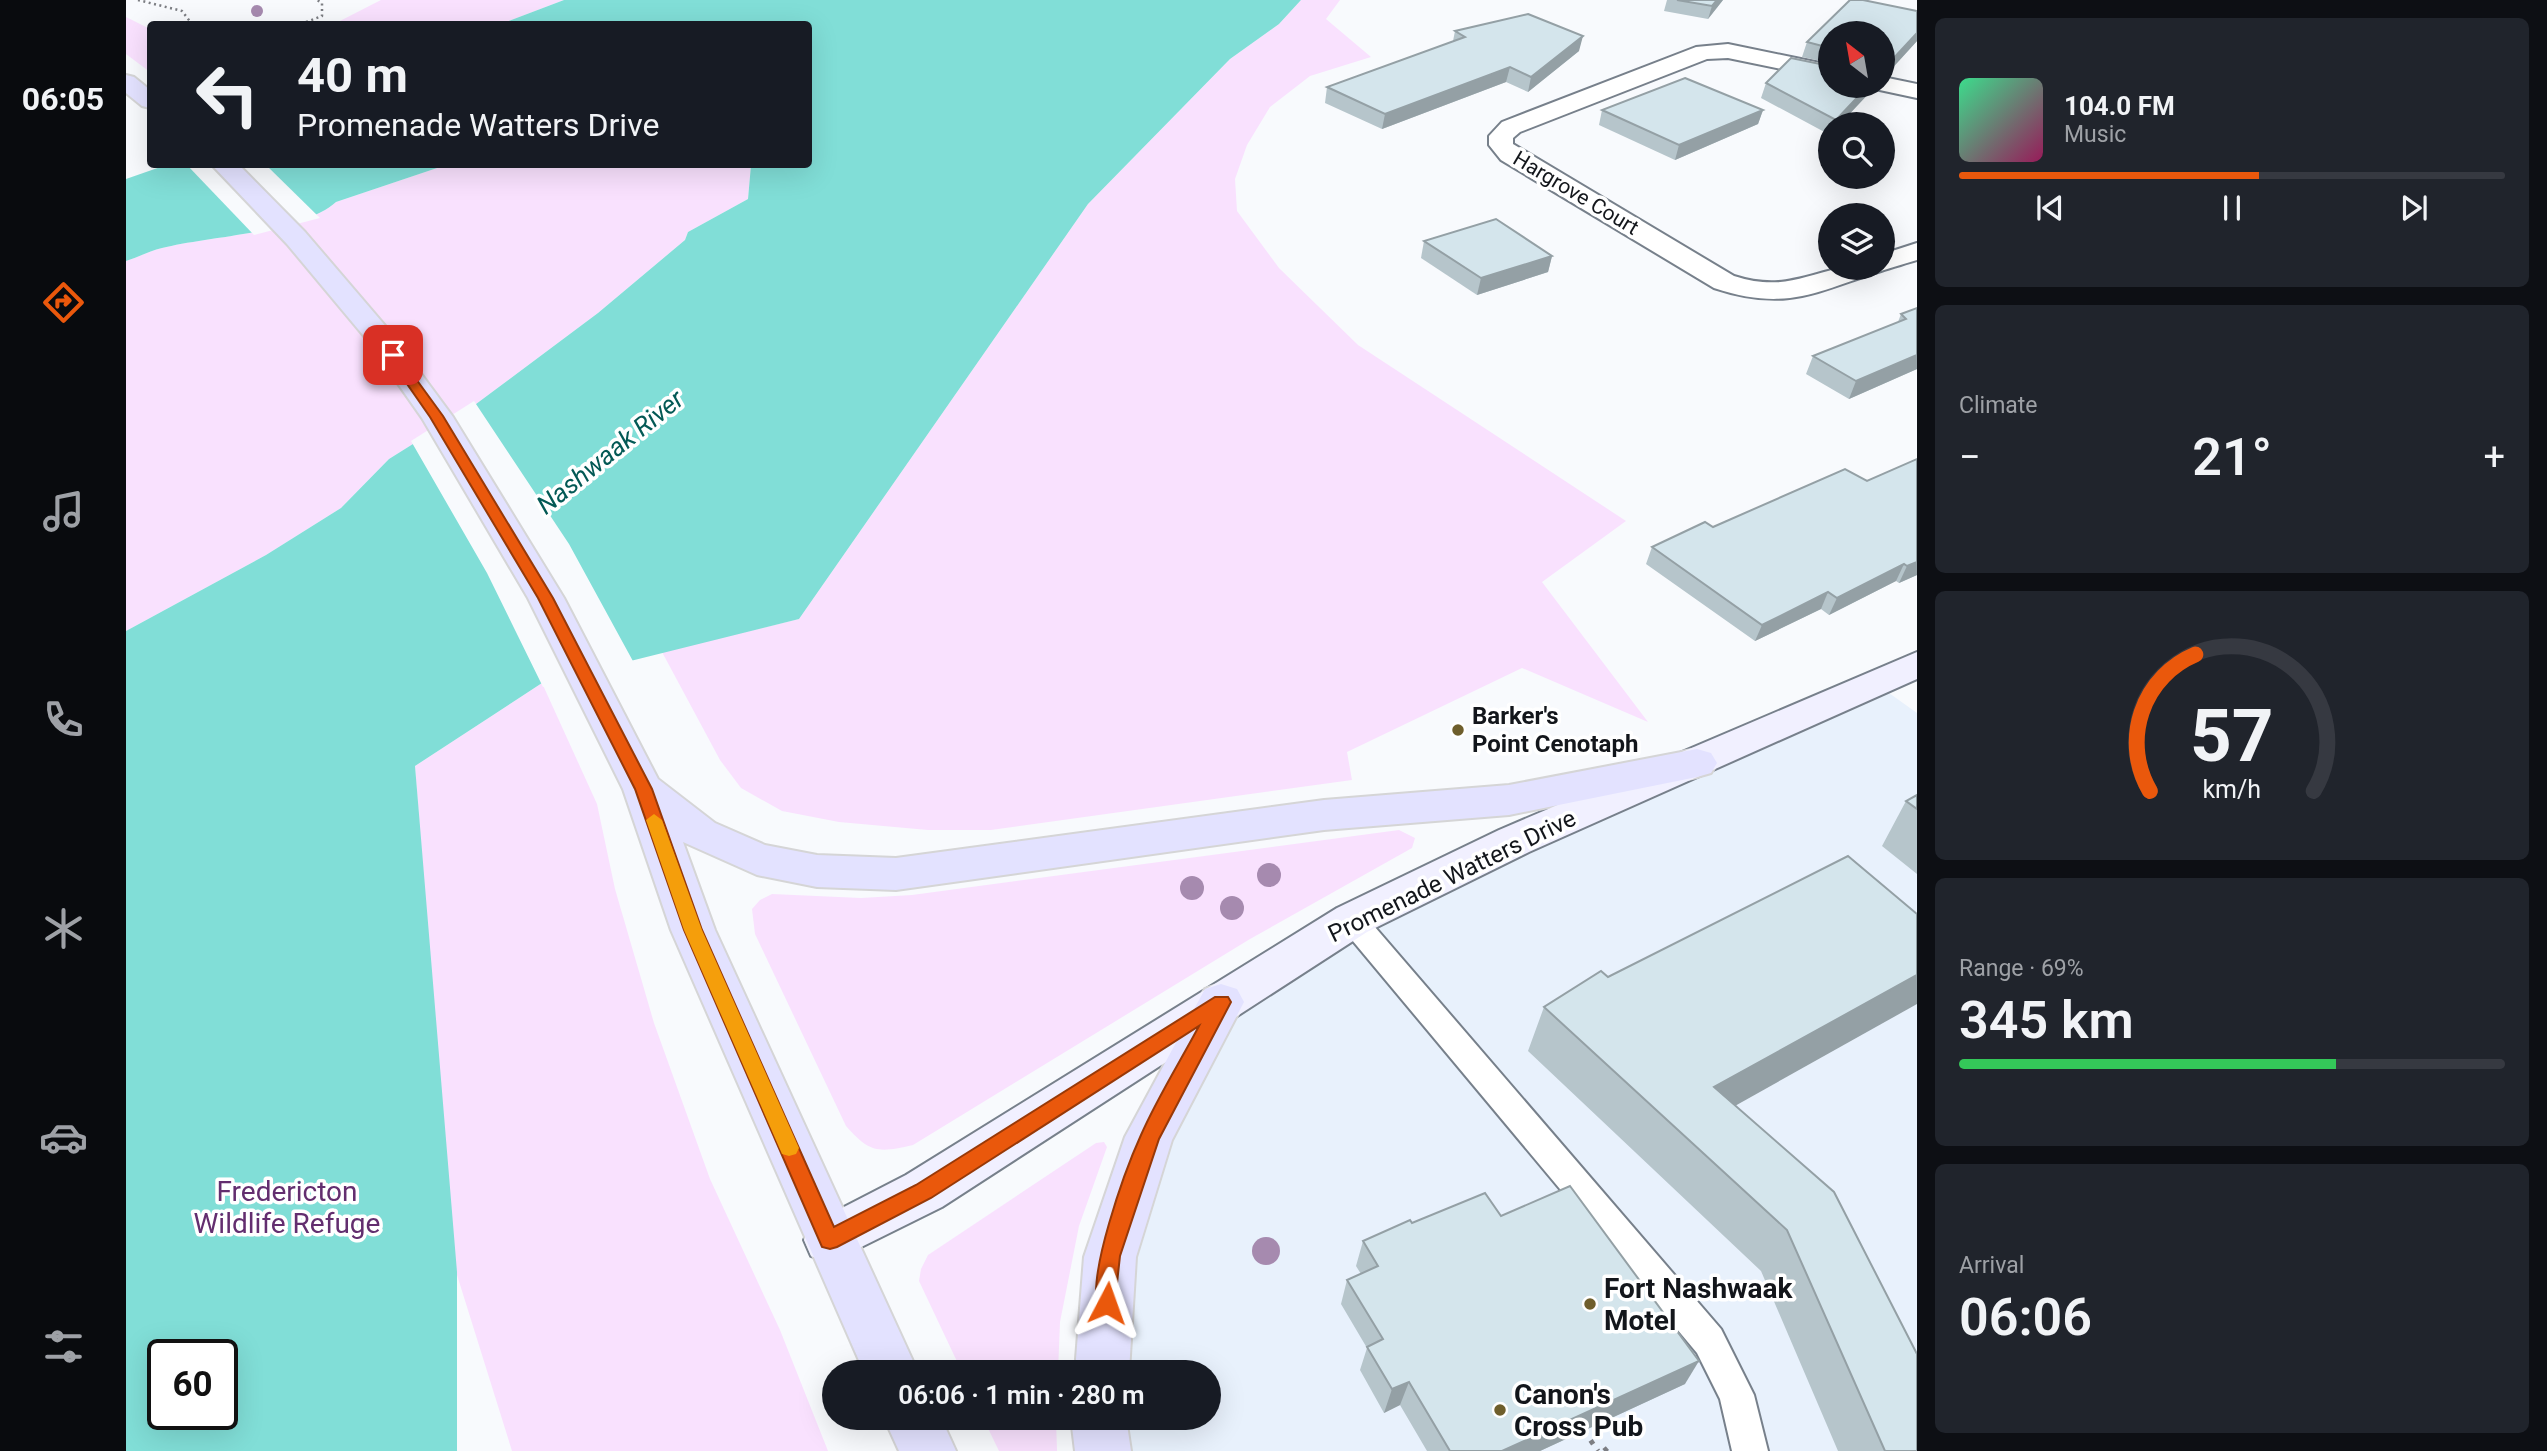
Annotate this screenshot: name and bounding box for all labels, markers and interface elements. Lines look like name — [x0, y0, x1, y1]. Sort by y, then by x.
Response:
north arrow — [1818, 21, 1895, 98]
map controls — [1818, 21, 1895, 280]
text: 40 m — [297, 47, 408, 104]
icon: left — [182, 49, 273, 140]
text: 06:05 — [22, 80, 104, 118]
text: 104.0 FM — [2064, 91, 2175, 121]
text: Promenade Watters Drive — [297, 106, 659, 144]
button: search — [1818, 112, 1895, 189]
text: Music — [2064, 121, 2126, 148]
street label: Hargrove Court — [1509, 146, 1643, 240]
icon: previous — [2031, 189, 2069, 227]
icon: pause — [2213, 189, 2251, 227]
icon: next — [2395, 189, 2433, 227]
button: layers — [1818, 203, 1895, 280]
icon: directions — [39, 278, 88, 327]
pin — [363, 325, 423, 385]
icon: arrive — [374, 336, 412, 374]
water label: Nashwaak River — [531, 383, 690, 520]
text: Climate — [1959, 392, 2038, 419]
text: 21° — [2192, 427, 2272, 488]
text: − — [1959, 435, 1981, 479]
text: + — [2483, 435, 2505, 479]
icon: music — [39, 487, 88, 536]
text: 57 — [2190, 694, 2274, 780]
icon: phone — [39, 695, 88, 744]
place label: Barker's Point Cenotaph — [1472, 702, 1638, 758]
marker: Barker's Point Cenotaph — [1450, 722, 1466, 738]
text: km/h — [2203, 775, 2261, 804]
street label: Promenade Watters Drive — [1324, 804, 1580, 948]
icon: climate — [39, 904, 88, 953]
text: Range · 69% — [1959, 955, 2084, 982]
text: 345 km — [1959, 990, 2134, 1051]
icon: car — [39, 1113, 88, 1162]
park label: Fredericton Wildlife Refuge — [194, 1175, 380, 1240]
text: Arrival — [1959, 1252, 2024, 1279]
position arrow — [1070, 1266, 1144, 1340]
place label: Fort Nashwaak Motel — [1604, 1272, 1794, 1337]
text: 06:06 — [1959, 1287, 2092, 1348]
marker: Fort Nashwaak Motel — [1582, 1296, 1598, 1312]
icon: filters — [39, 1322, 88, 1371]
speed limit sign: 60 — [147, 1339, 238, 1430]
place label: Canon's Cross Pub — [1514, 1378, 1643, 1443]
text: 06:06 · 1 min · 280 m — [898, 1380, 1145, 1410]
marker: Canon's Cross Pub — [1492, 1402, 1508, 1418]

